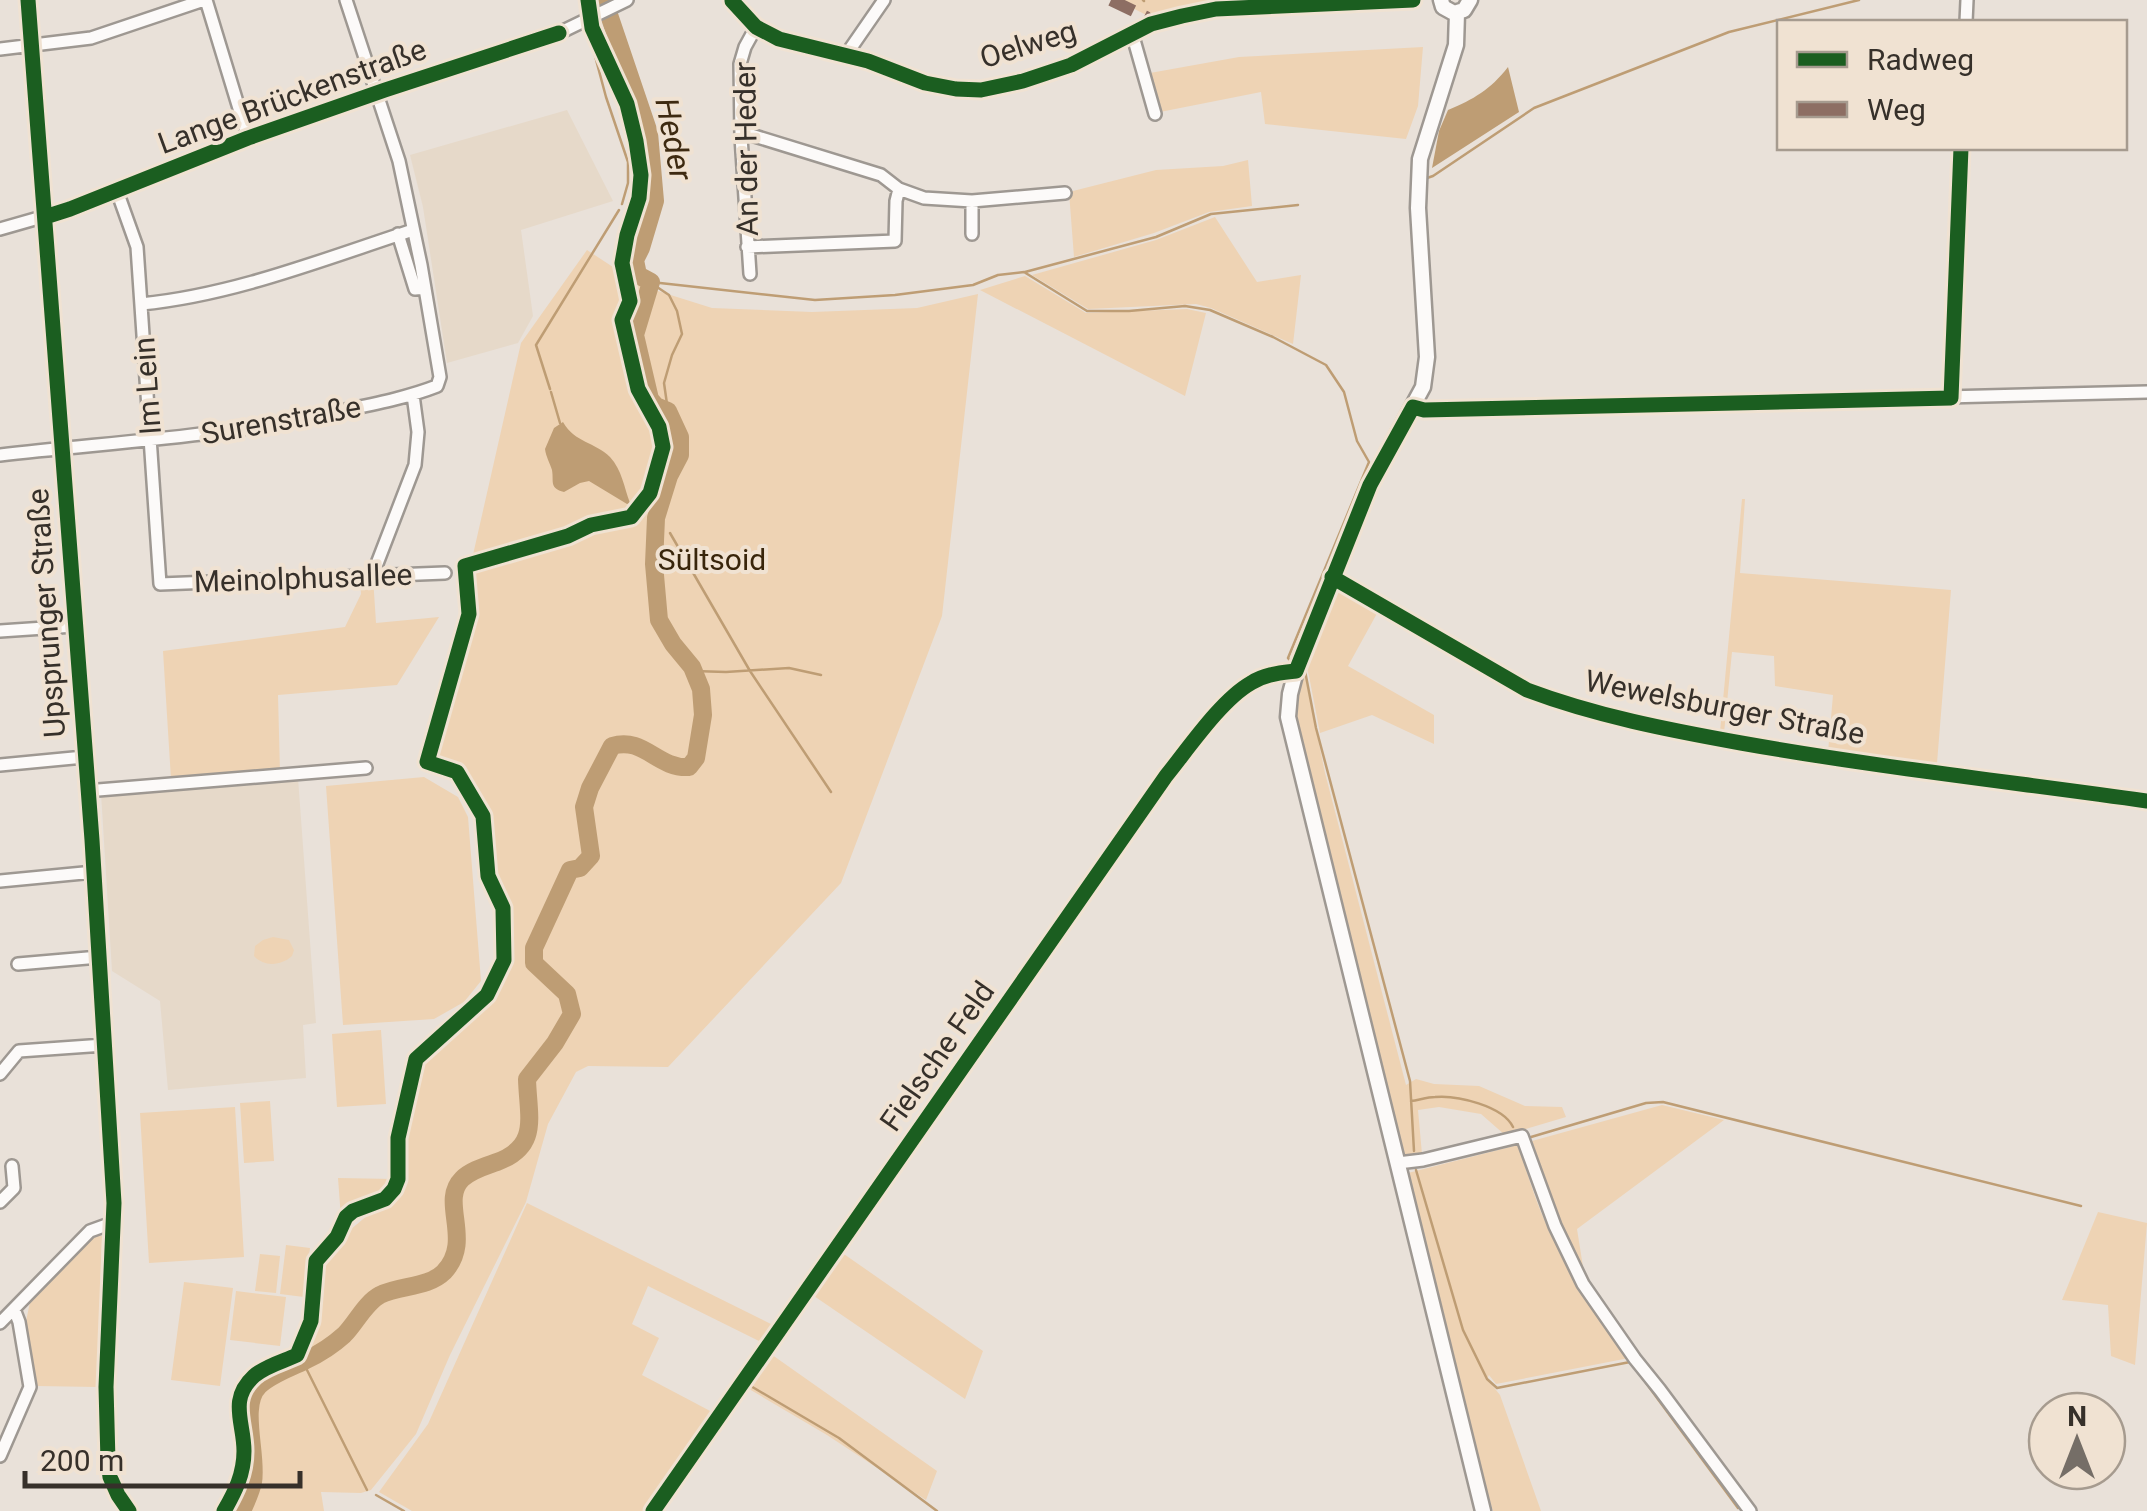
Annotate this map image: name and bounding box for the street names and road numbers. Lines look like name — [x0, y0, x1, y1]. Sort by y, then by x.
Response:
street label: Oelweg — [975, 13, 1081, 75]
street label: Lange Brückenstraße — [153, 31, 431, 161]
street label: An der Heder — [727, 62, 765, 236]
street label: Im Lein — [126, 336, 168, 436]
street label: Surenstraße — [198, 389, 364, 451]
street label: Upsprunger Straße — [20, 487, 72, 739]
street label: Meinolphusallee — [193, 557, 413, 599]
street label: Wewelsburger Straße — [1582, 663, 1868, 751]
street label: Fielsche Feld — [873, 974, 1001, 1138]

